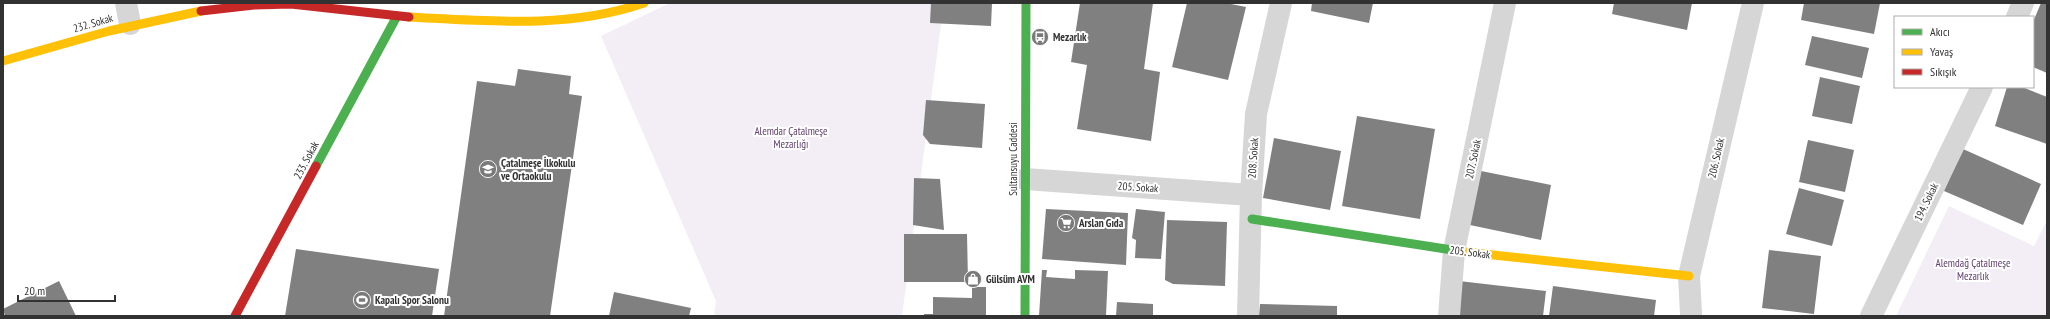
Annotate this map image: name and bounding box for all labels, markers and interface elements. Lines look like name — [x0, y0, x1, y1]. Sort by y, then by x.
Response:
street label: 232. Sokak — [71, 10, 115, 35]
legend — [1894, 16, 2034, 88]
text: Akıcı — [1930, 24, 1950, 39]
bus stop icon: Mezarlık — [1030, 27, 1050, 47]
place label: Mezarlık — [1053, 30, 1087, 44]
text: Yavaş — [1930, 44, 1953, 59]
text: Sıkışık — [1930, 64, 1957, 79]
street label: Sultansuyu Caddesi — [1006, 122, 1020, 196]
park label: Alemdar Çatalmeşe Mezarlığı — [754, 124, 828, 151]
street label: 208. Sokak — [1245, 136, 1261, 179]
street label: 206. Sokak — [1705, 136, 1728, 179]
street label: 207. Sokak — [1462, 137, 1484, 180]
street label: 233. Sokak — [290, 138, 322, 181]
place label: Çatalmeşe İlkokulu ve Ortaokulu — [500, 156, 575, 183]
school or university icon: Çatalmeşe İlkokulu ve Ortaokulu — [478, 159, 498, 179]
street label: 205. Sokak — [1117, 179, 1160, 195]
street label: 194. Sokak — [1911, 180, 1942, 223]
supermarket icon: Arslan Gıda — [1056, 213, 1076, 233]
place label: Arslan Gıda — [1078, 216, 1124, 230]
street label: 205. Sokak — [1449, 243, 1492, 262]
park label: Alemdağ Çatalmeşe Mezarlık — [1936, 256, 2011, 283]
shop icon: Gülsüm AVM — [963, 269, 983, 289]
place label: Gülsüm AVM — [986, 272, 1035, 286]
scale bar — [18, 277, 115, 303]
text: 20 m — [24, 283, 45, 298]
sports icon: Kapalı Spor Salonu — [352, 290, 372, 310]
place label: Kapalı Spor Salonu — [375, 293, 449, 307]

